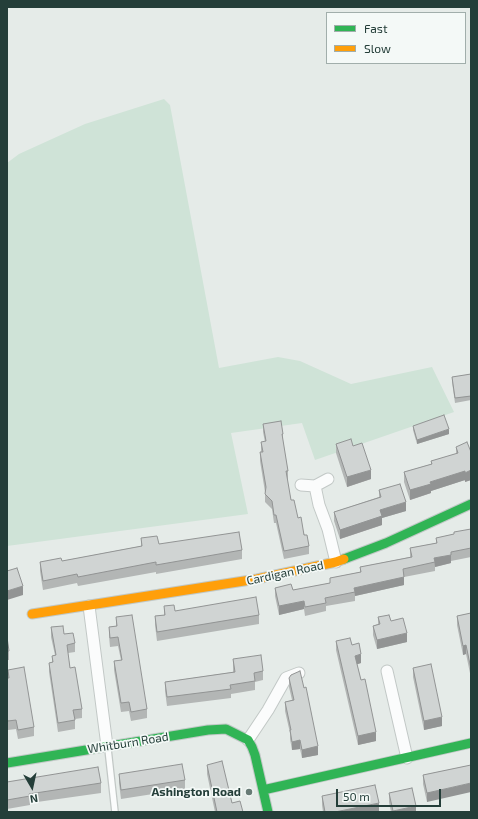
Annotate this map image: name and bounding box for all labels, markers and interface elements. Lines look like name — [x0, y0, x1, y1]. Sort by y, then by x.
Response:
legend — [326, 12, 466, 64]
text: Fast — [364, 21, 387, 35]
text: Slow — [364, 41, 391, 55]
street label: Cardigan Road — [245, 558, 325, 588]
street label: Whitburn Road — [87, 730, 169, 756]
north arrow — [12, 767, 52, 807]
scale bar — [338, 781, 443, 807]
place label: Ashington Road — [151, 785, 241, 799]
marker: Ashington Road — [244, 787, 254, 797]
text: 50 m — [343, 789, 370, 803]
text: N — [29, 792, 39, 806]

